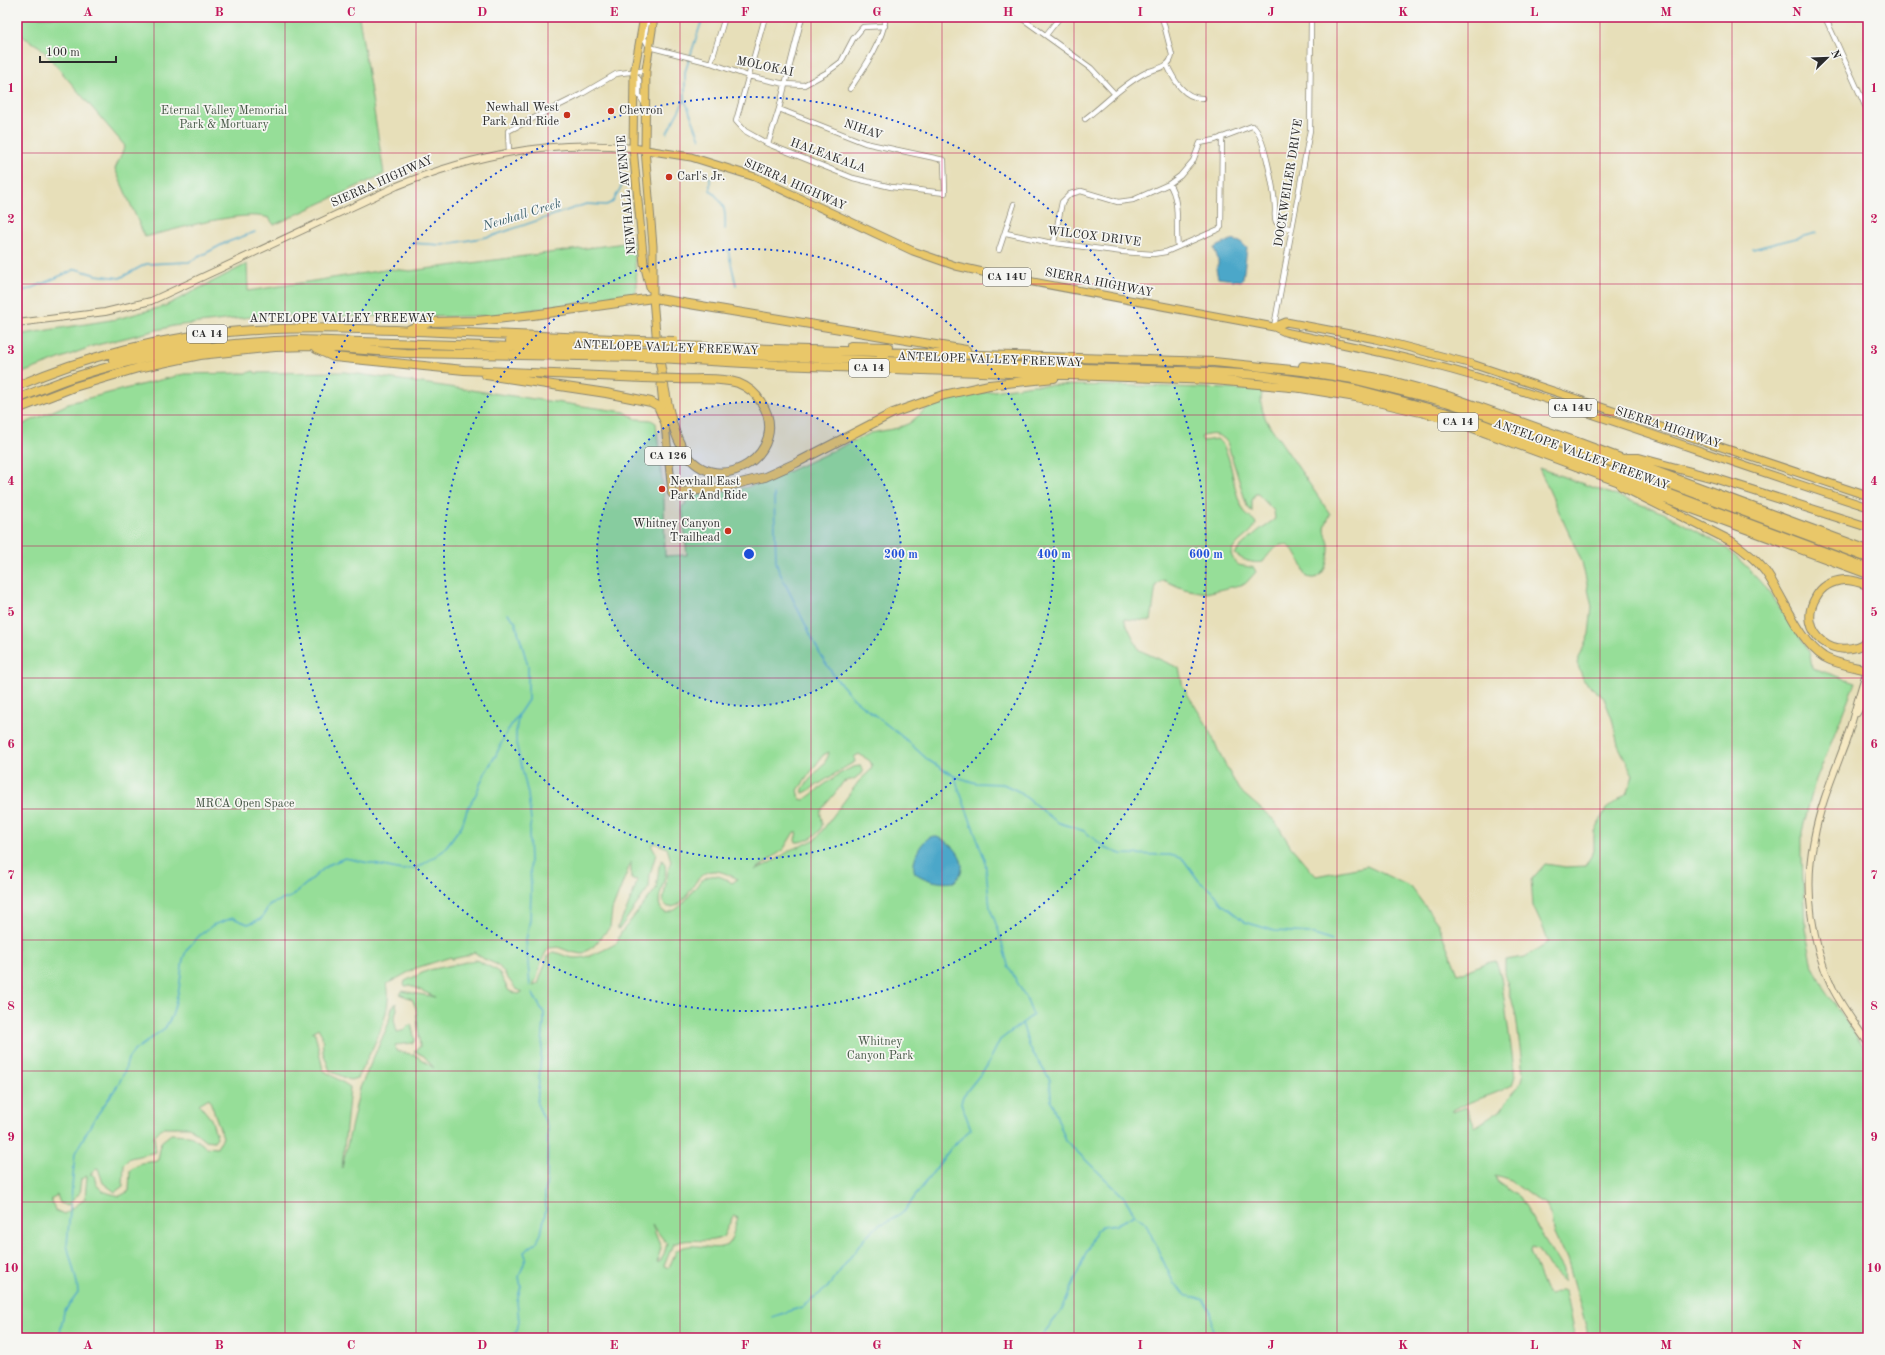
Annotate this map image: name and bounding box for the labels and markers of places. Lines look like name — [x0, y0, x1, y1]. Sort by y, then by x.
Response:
place label: Newhall West Park And Ride — [482, 102, 559, 128]
place label: Chevron — [619, 105, 663, 117]
marker: Chevron — [606, 106, 616, 116]
marker: Newhall West Park And Ride — [562, 110, 572, 120]
place label: Carl's Jr. — [677, 171, 725, 183]
marker: Carl's Jr. — [664, 172, 674, 182]
place label: Newhall East Park And Ride — [670, 476, 747, 502]
marker: Newhall East Park And Ride — [657, 484, 667, 494]
place label: Whitney Canyon Trailhead — [633, 518, 721, 544]
marker: Whitney Canyon Trailhead — [723, 526, 733, 536]
centre of rings — [742, 547, 756, 561]

